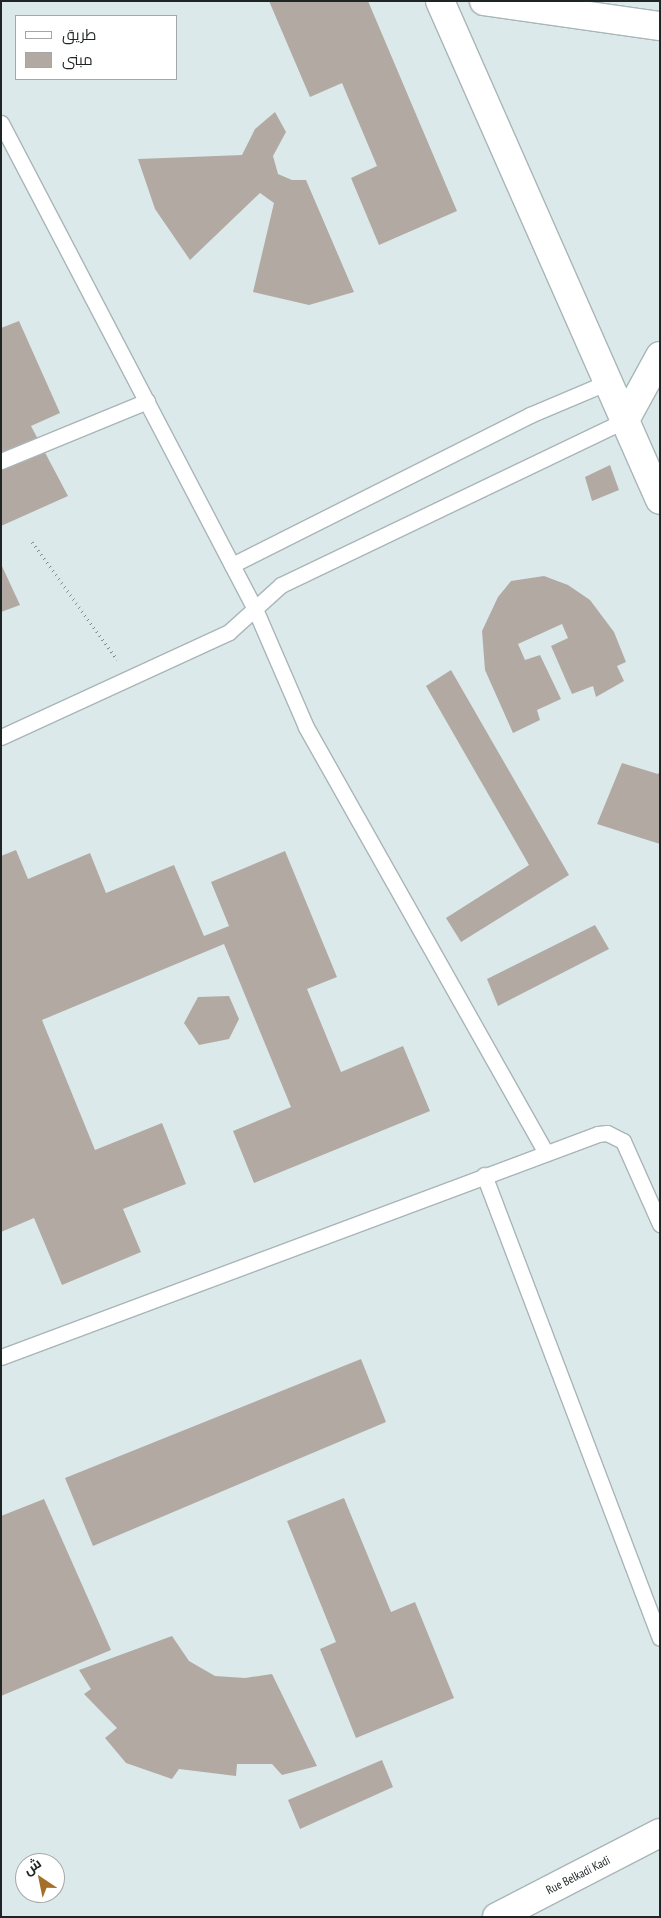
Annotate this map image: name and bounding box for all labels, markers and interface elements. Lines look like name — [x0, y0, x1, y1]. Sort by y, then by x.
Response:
legend — [15, 15, 178, 80]
text: طريق — [62, 25, 96, 44]
text: مبنى — [62, 50, 93, 69]
north arrow — [15, 1853, 65, 1903]
street label: Rue Belkadi Kadi — [544, 1853, 612, 1897]
text: ش — [20, 1854, 45, 1879]

